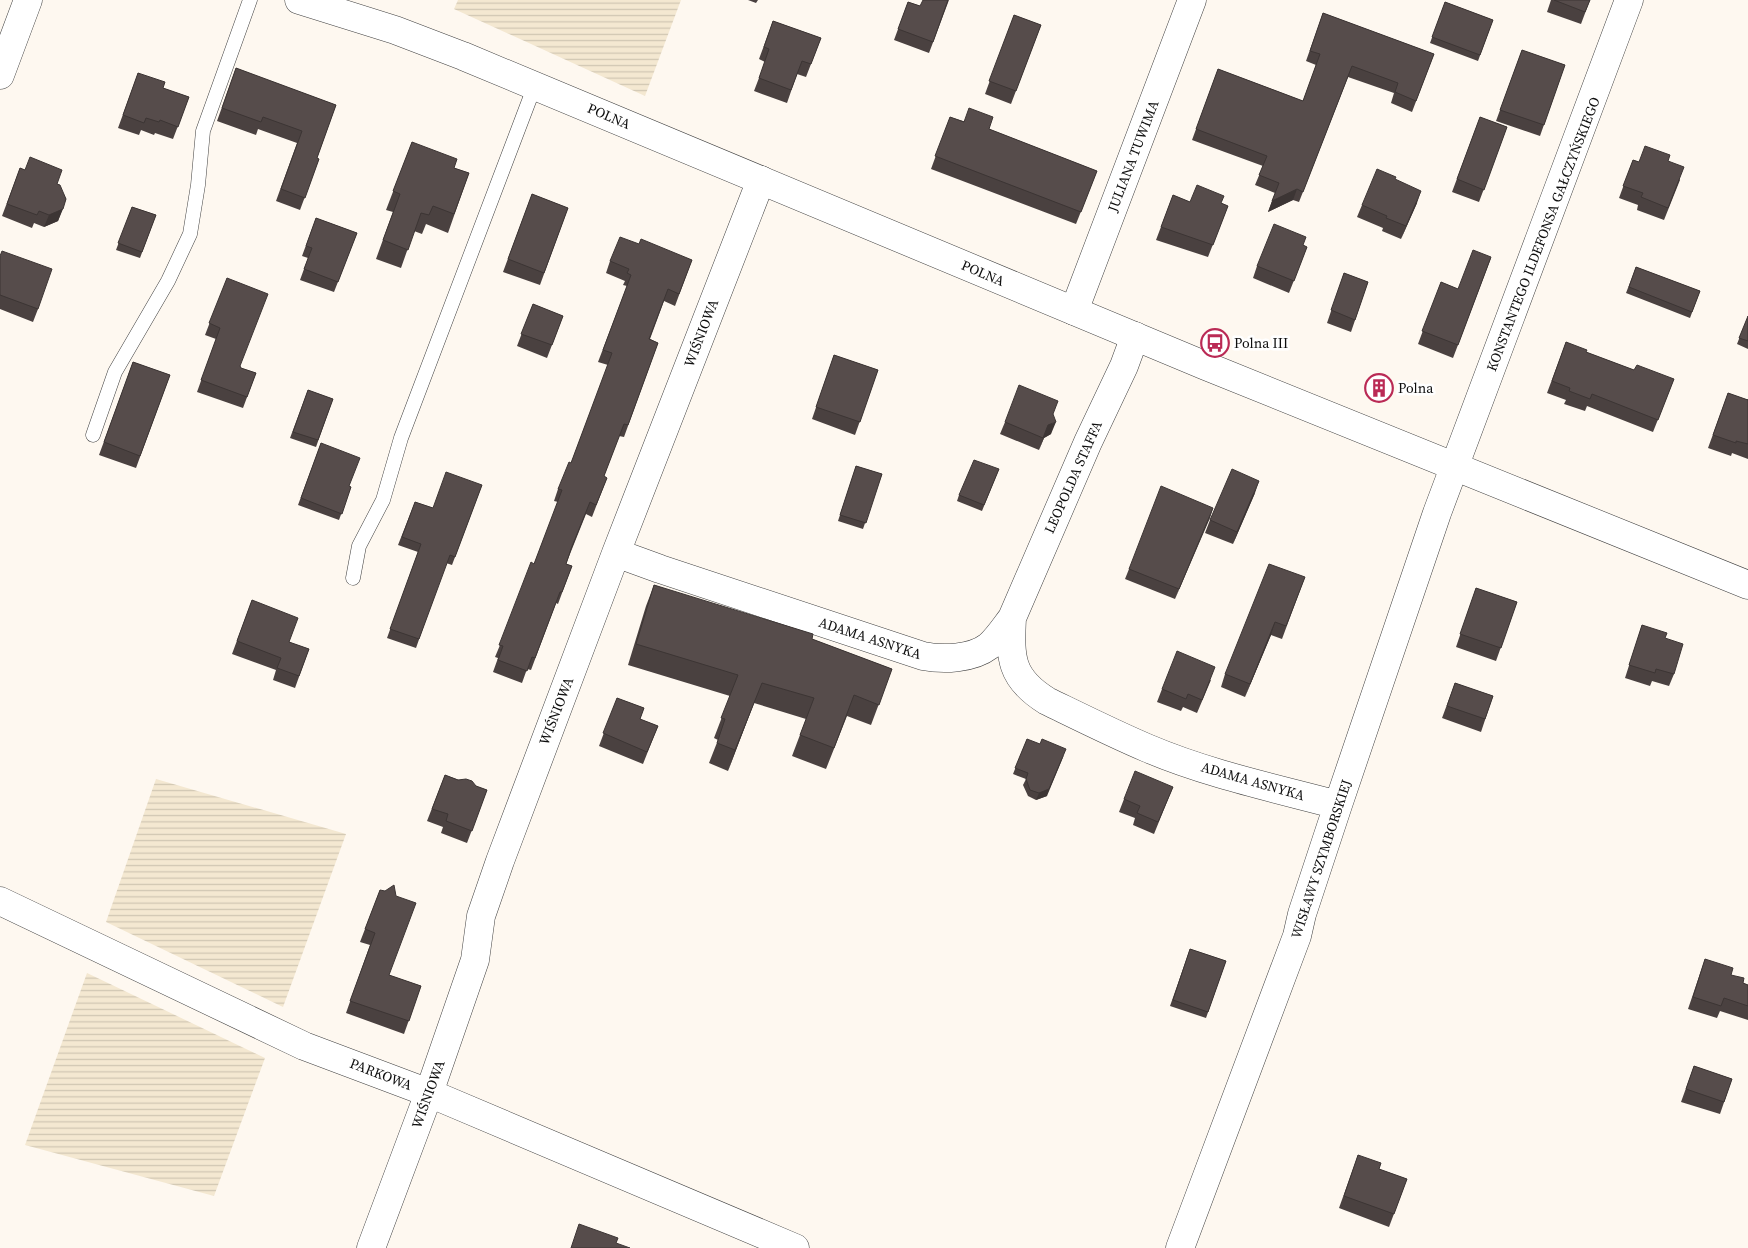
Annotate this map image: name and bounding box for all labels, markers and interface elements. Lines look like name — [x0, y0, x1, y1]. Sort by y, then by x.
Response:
street label: KONSTANTEGO ILDEFONSA GAŁCZYŃSKIEGO — [1481, 94, 1605, 374]
street label: JULIANA TUWIMA — [1102, 96, 1164, 216]
street label: POLNA — [584, 98, 634, 134]
street label: POLNA — [958, 255, 1008, 291]
street label: WIŚNIOWA — [679, 295, 723, 370]
bus stop icon: Polna III — [1200, 328, 1230, 358]
place label: Polna III — [1234, 333, 1288, 353]
building icon: Polna — [1364, 373, 1394, 403]
place label: Polna — [1398, 378, 1434, 398]
street label: LEOPOLDA STAFFA — [1039, 417, 1107, 537]
street label: ADAMA ASNYKA — [816, 612, 925, 664]
street label: WIŚNIOWA — [534, 673, 578, 748]
street label: ADAMA ASNYKA — [1199, 757, 1308, 806]
street label: WISŁAWY SZYMBORSKIEJ — [1286, 777, 1356, 941]
street label: PARKOWA — [347, 1053, 416, 1095]
street label: WIŚNIOWA — [406, 1056, 450, 1131]

